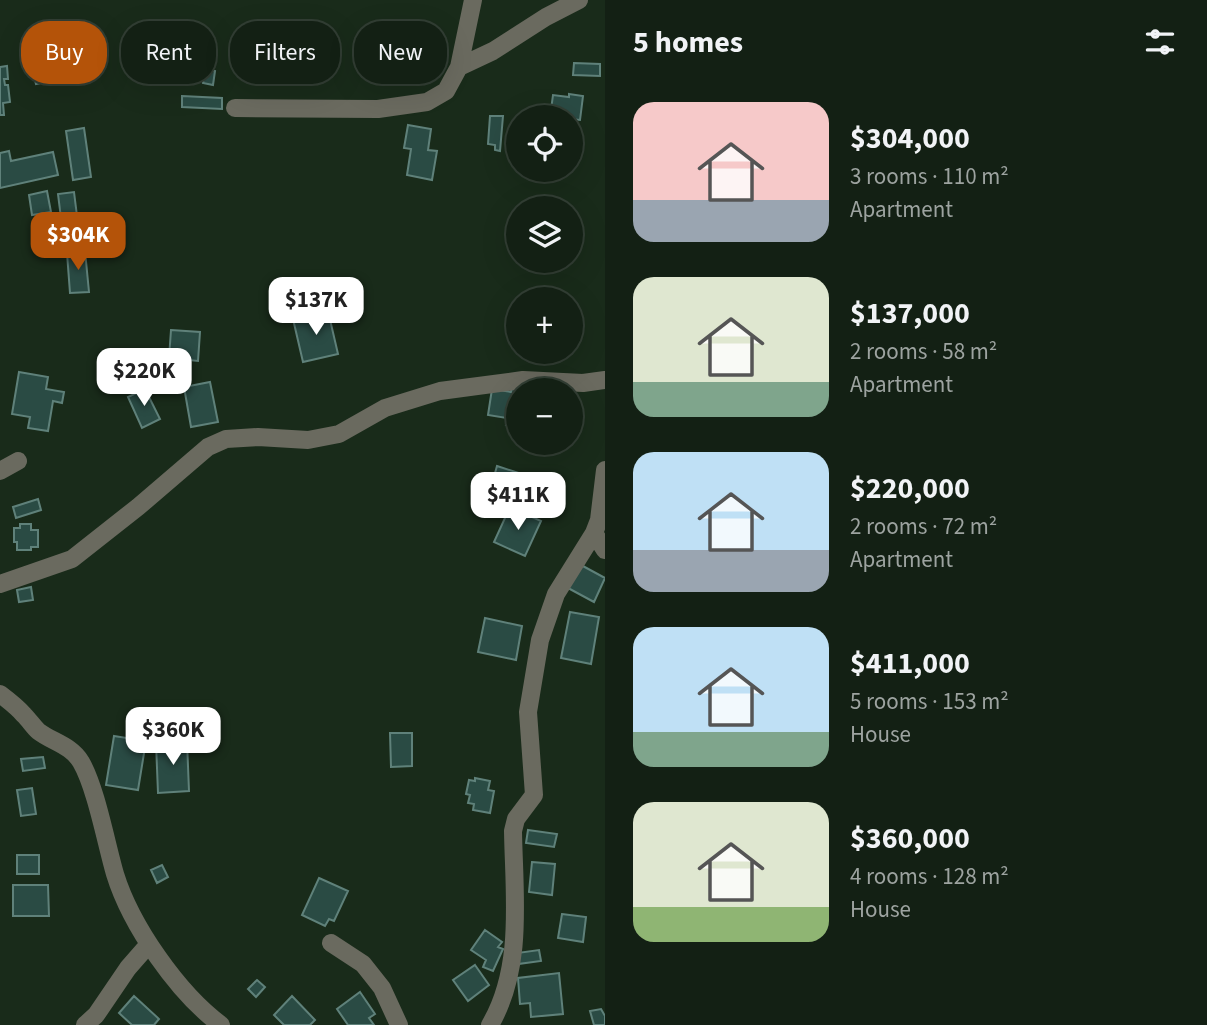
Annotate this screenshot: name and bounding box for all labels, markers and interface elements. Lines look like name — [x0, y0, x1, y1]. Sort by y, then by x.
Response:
chip: Buy — [21, 21, 107, 84]
chip: Rent — [121, 21, 216, 84]
chip: Filters — [230, 21, 340, 84]
chip: New — [354, 21, 447, 84]
text: 5 homes — [633, 21, 743, 64]
icon: filters — [1141, 23, 1179, 61]
map controls — [506, 105, 583, 455]
button: locate — [506, 105, 583, 182]
text: $304,000 — [850, 117, 970, 160]
icon: home — [689, 130, 773, 214]
text: 3 rooms · 110 m² — [850, 160, 1009, 193]
text: Apartment — [850, 193, 953, 226]
button: layers — [506, 196, 583, 273]
pin: $304K — [29, 212, 127, 272]
text: $304K — [47, 218, 109, 251]
pin: $137K — [267, 278, 365, 337]
text: $137K — [285, 283, 347, 316]
button: + — [506, 287, 583, 364]
text: $137,000 — [850, 292, 970, 335]
icon: home — [689, 305, 773, 389]
text: 2 rooms · 58 m² — [850, 335, 997, 368]
pin: $220K — [95, 348, 193, 408]
text: $220K — [113, 354, 175, 387]
text: Apartment — [850, 368, 953, 401]
button: − — [506, 378, 583, 455]
text: $220,000 — [850, 467, 970, 510]
pin: $411K — [469, 472, 567, 532]
text: $411K — [487, 478, 549, 511]
icon: home — [689, 480, 773, 564]
text: 2 rooms · 72 m² — [850, 510, 997, 543]
text: Apartment — [850, 543, 953, 576]
text: $411,000 — [850, 642, 970, 685]
icon: home — [689, 655, 773, 739]
text: 5 rooms · 153 m² — [850, 685, 1009, 718]
pin: $360K — [124, 708, 222, 767]
text: $360K — [142, 713, 204, 746]
text: House — [850, 718, 911, 751]
text: $360,000 — [850, 817, 970, 860]
icon: home — [689, 830, 773, 914]
text: 4 rooms · 128 m² — [850, 860, 1009, 893]
text: House — [850, 893, 911, 926]

